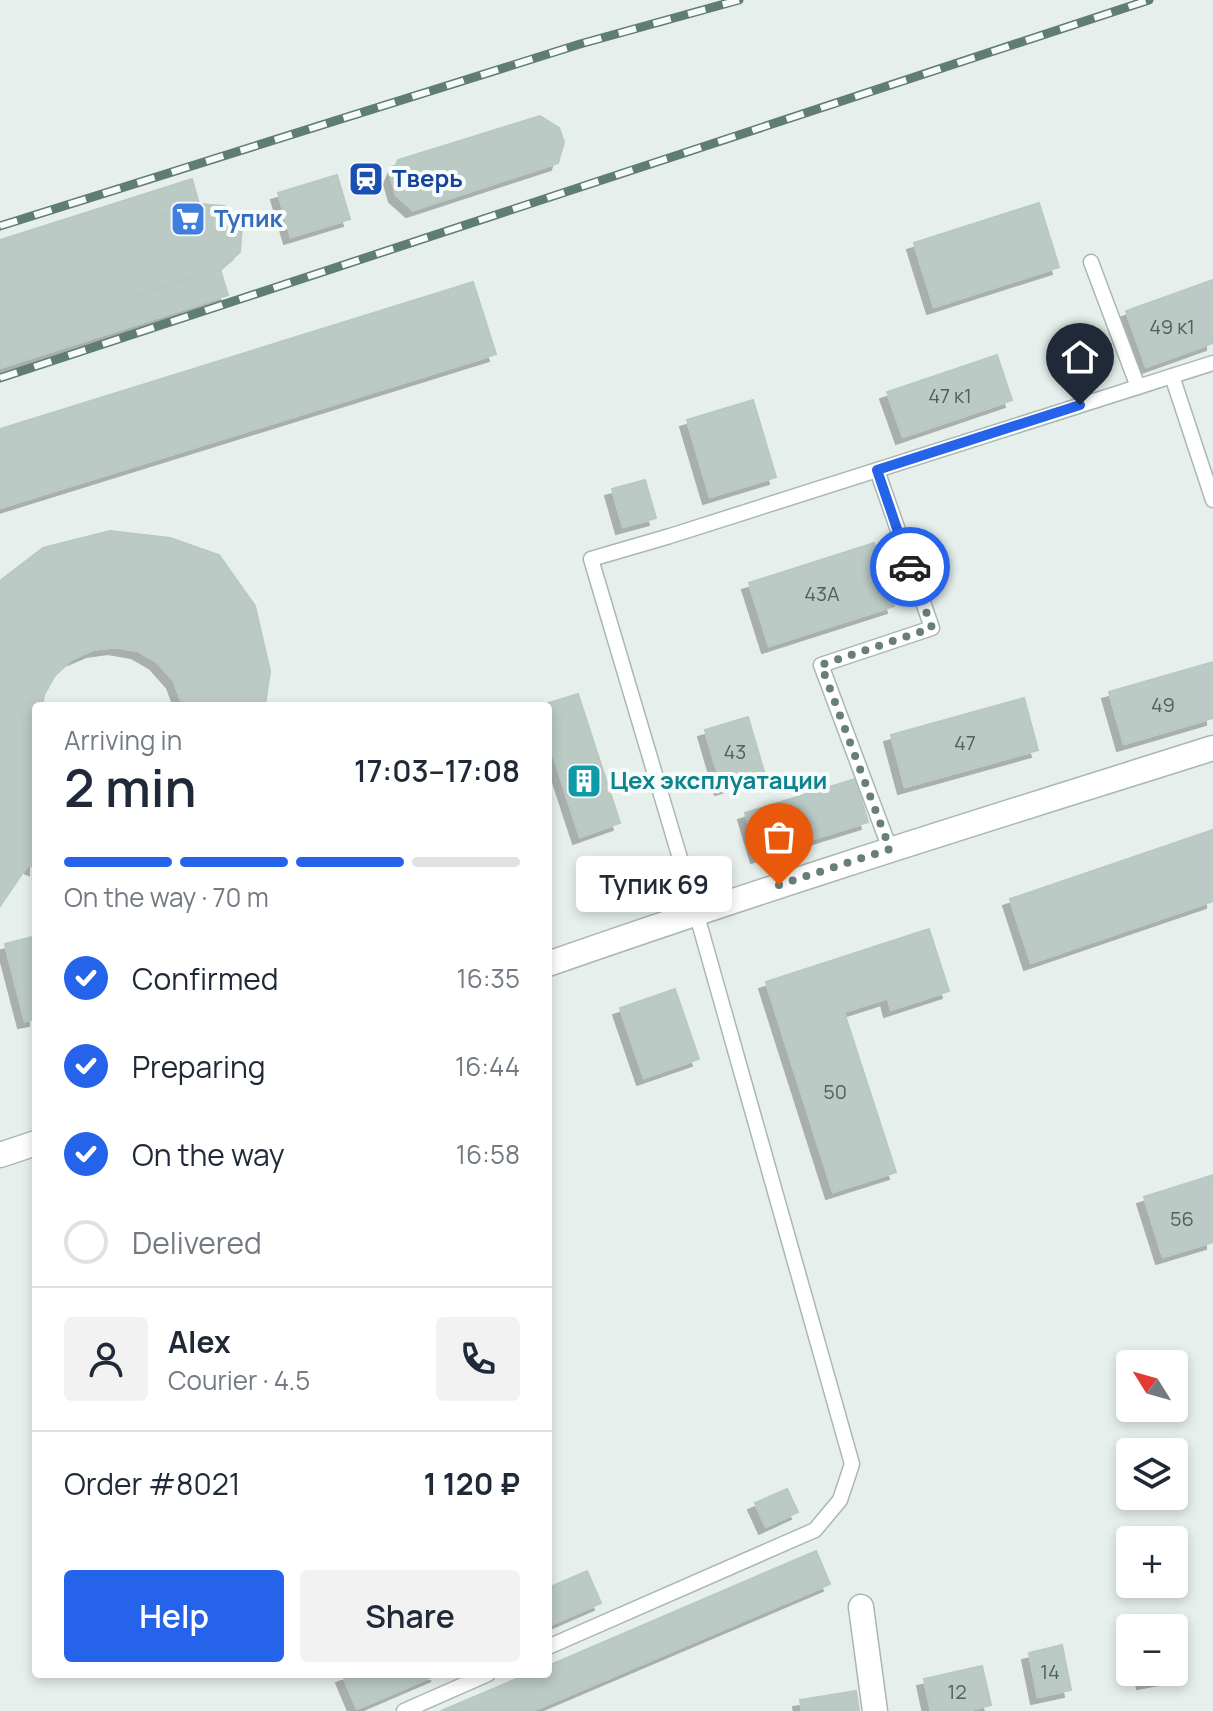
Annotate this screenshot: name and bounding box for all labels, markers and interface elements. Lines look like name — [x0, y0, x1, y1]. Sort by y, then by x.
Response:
station icon: Тверь — [347, 160, 385, 198]
place label: Тверь — [392, 161, 463, 194]
supermarket icon: Тупик — [169, 200, 207, 238]
place label: Тупик — [214, 201, 283, 234]
house number: 49 к1 — [1149, 313, 1195, 340]
pin — [1046, 323, 1114, 405]
icon: home — [1058, 335, 1102, 379]
house number: 47 к1 — [928, 382, 972, 409]
courier — [870, 527, 950, 607]
icon: car — [888, 545, 932, 589]
house number: 43А — [804, 580, 840, 607]
house number: 49 — [1151, 691, 1175, 718]
text: Arriving in — [64, 722, 182, 758]
house number: 47 — [954, 729, 976, 756]
house number: 43 — [724, 738, 746, 765]
text: 17:03–17:08 — [354, 750, 520, 791]
text: 2 min — [64, 752, 197, 823]
building icon: Цех эксплуатации — [565, 762, 603, 800]
place label: Цех эксплуатации — [610, 763, 827, 796]
pin — [745, 803, 813, 885]
icon: bag — [757, 815, 801, 859]
callout: Тупик 69 — [575, 857, 731, 913]
text: Тупик 69 — [599, 866, 709, 902]
text: On the way · 70 m — [64, 879, 269, 915]
icon: check — [64, 956, 108, 1000]
text: Confirmed — [132, 958, 279, 999]
text: 16:35 — [457, 960, 520, 996]
icon: check — [64, 1044, 108, 1088]
text: Preparing — [132, 1046, 266, 1087]
text: 16:44 — [455, 1048, 520, 1084]
house number: 50 — [823, 1078, 847, 1105]
icon: check — [64, 1132, 108, 1176]
text: On the way — [132, 1134, 285, 1175]
text: 16:58 — [456, 1136, 520, 1172]
house number: 56 — [1170, 1205, 1194, 1232]
text: Delivered — [132, 1222, 262, 1263]
button: person — [64, 1317, 148, 1401]
button: phone — [436, 1317, 520, 1401]
text: Alex — [168, 1321, 231, 1362]
north arrow — [1116, 1350, 1188, 1422]
map controls — [1116, 1350, 1188, 1686]
text: Courier · 4.5 — [168, 1362, 310, 1398]
button: layers — [1116, 1438, 1188, 1510]
text: Order #8021 — [64, 1463, 240, 1504]
text: 1 120 ₽ — [424, 1463, 520, 1504]
button: + — [1116, 1526, 1188, 1598]
button: Help — [64, 1570, 284, 1662]
button: Share — [300, 1570, 520, 1662]
button: − — [1116, 1614, 1188, 1686]
house number: 14 — [1040, 1658, 1060, 1685]
house number: 12 — [947, 1678, 967, 1705]

